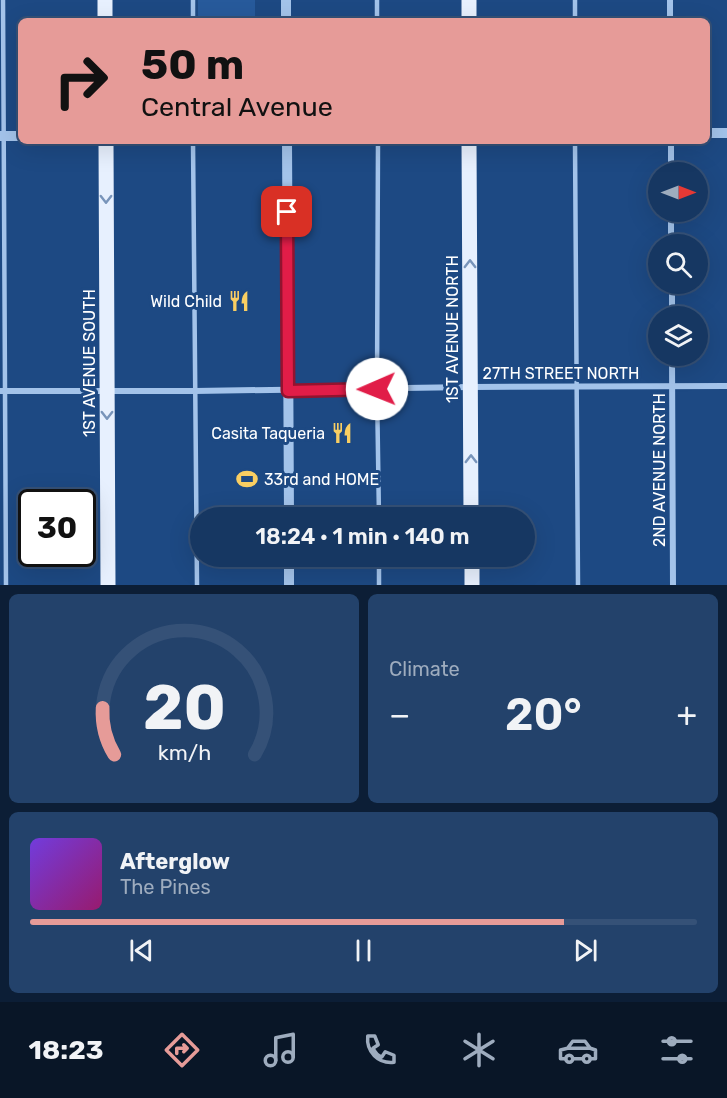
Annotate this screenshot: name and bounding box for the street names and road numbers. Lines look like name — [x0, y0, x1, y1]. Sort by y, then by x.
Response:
street label: 1ST AVENUE NORTH — [443, 255, 462, 403]
street label: 1ST AVENUE SOUTH — [80, 289, 99, 437]
street label: 27TH STREET NORTH — [483, 364, 639, 383]
street label: 2ND AVENUE NORTH — [650, 393, 669, 547]

